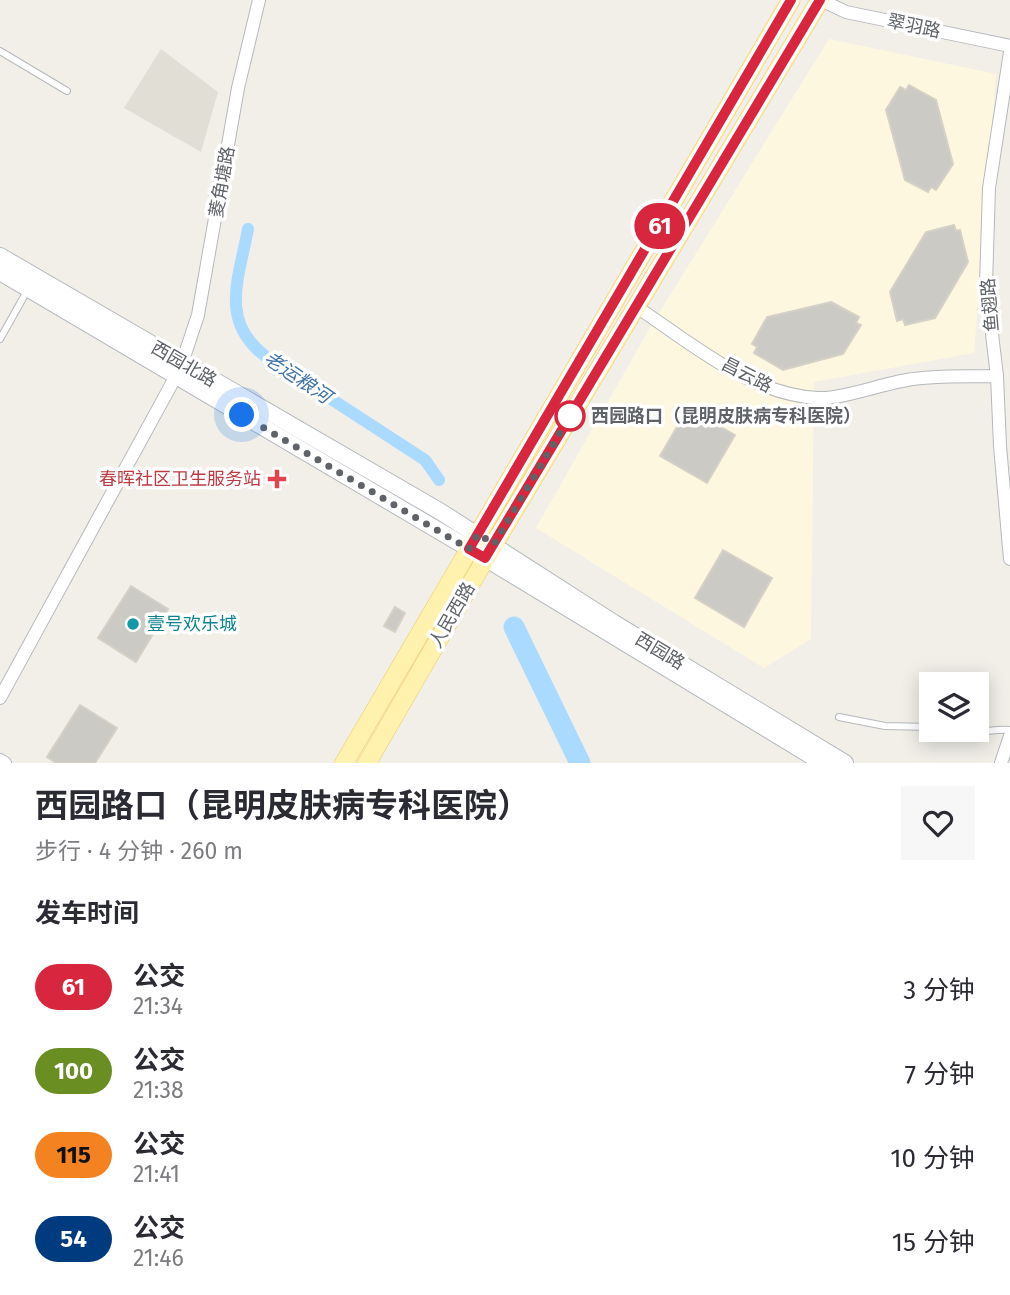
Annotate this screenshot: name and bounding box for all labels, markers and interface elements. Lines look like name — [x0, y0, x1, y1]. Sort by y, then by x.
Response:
street label: 翠羽路 — [885, 10, 943, 42]
street label: 菱角塘路 — [205, 145, 239, 219]
line badge: 61 — [628, 203, 692, 249]
text: 61 — [648, 212, 672, 240]
street label: 鱼翅路 — [977, 277, 1003, 333]
street label: 西园北路 — [147, 336, 221, 392]
water label: 老运粮河 — [260, 347, 339, 410]
street label: 昌云路 — [718, 353, 776, 397]
your location — [224, 397, 259, 432]
marker: 西园路口（昆明皮肤病专科医院） — [555, 401, 585, 431]
place label: 西园路口（昆明皮肤病专科医院） — [591, 405, 861, 427]
place label: 春晖社区卫生服务站 — [99, 468, 261, 490]
marker: 春晖社区卫生服务站 — [267, 469, 287, 489]
street label: 人民西路 — [424, 578, 480, 652]
place label: 壹号欢乐城 — [147, 613, 237, 635]
marker: 壹号欢乐城 — [125, 616, 141, 632]
street label: 西园路 — [631, 628, 689, 674]
map controls — [919, 672, 989, 742]
button: layers — [919, 672, 989, 742]
text: 西园路口（昆明皮肤病专科医院） — [35, 786, 530, 826]
button: heart — [901, 786, 975, 860]
text: 步行 · 4 分钟 · 260 m — [35, 837, 243, 865]
text: 发车时间 — [35, 898, 139, 929]
text: 公交 — [133, 961, 185, 992]
text: 61 — [62, 973, 85, 1001]
text: 3 分钟 — [903, 975, 975, 1006]
text: 21:34 — [133, 992, 183, 1020]
text: 公交 — [133, 1045, 185, 1076]
text: 100 — [54, 1057, 93, 1085]
text: 7 分钟 — [905, 1059, 975, 1090]
text: 21:38 — [133, 1076, 184, 1104]
text: 公交 — [133, 1129, 185, 1160]
text: 115 — [56, 1141, 91, 1169]
text: 10 分钟 — [890, 1143, 975, 1174]
text: 21:41 — [133, 1160, 180, 1188]
text: 公交 — [133, 1213, 185, 1244]
text: 54 — [60, 1225, 87, 1253]
text: 15 分钟 — [892, 1227, 975, 1258]
text: 21:46 — [133, 1244, 184, 1272]

